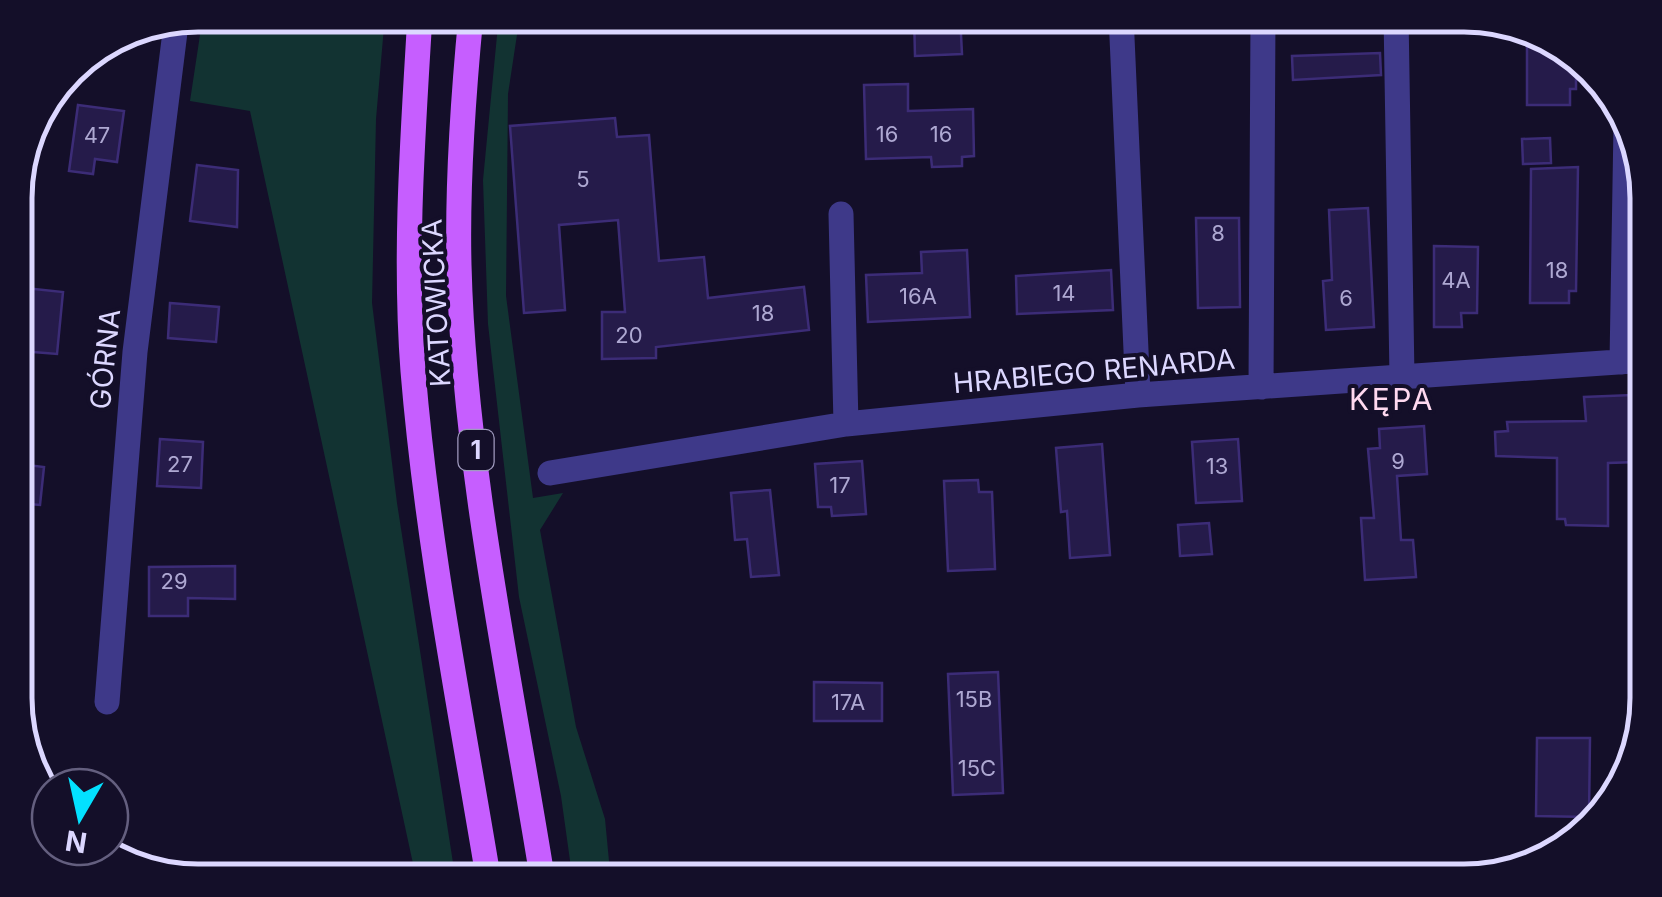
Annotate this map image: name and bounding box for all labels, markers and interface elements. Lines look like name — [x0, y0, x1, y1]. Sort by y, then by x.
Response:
house number: 16 — [876, 121, 898, 147]
house number: 16 — [930, 121, 952, 147]
house number: 47 — [84, 122, 110, 148]
house number: 5 — [576, 166, 590, 192]
street label: KATOWICKA — [415, 218, 457, 388]
house number: 8 — [1211, 220, 1225, 246]
house number: 18 — [1546, 257, 1568, 283]
house number: 4A — [1441, 267, 1471, 293]
house number: 14 — [1052, 280, 1076, 306]
house number: 16A — [899, 283, 937, 309]
house number: 6 — [1339, 285, 1353, 311]
house number: 18 — [752, 300, 774, 326]
street label: GÓRNA — [83, 307, 127, 411]
house number: 20 — [615, 322, 643, 348]
street label: HRABIEGO RENARDA — [952, 342, 1236, 400]
district label: KĘPA — [1349, 381, 1435, 417]
road number: 1 — [458, 430, 494, 470]
house number: 9 — [1391, 448, 1405, 474]
house number: 27 — [167, 451, 193, 477]
house number: 13 — [1206, 453, 1228, 479]
house number: 17 — [829, 472, 851, 498]
house number: 29 — [160, 568, 188, 594]
house number: 15B — [956, 686, 992, 712]
house number: 17A — [831, 689, 865, 715]
house number: 15C — [958, 755, 996, 781]
north arrow — [30, 767, 130, 867]
text: N — [63, 823, 89, 860]

